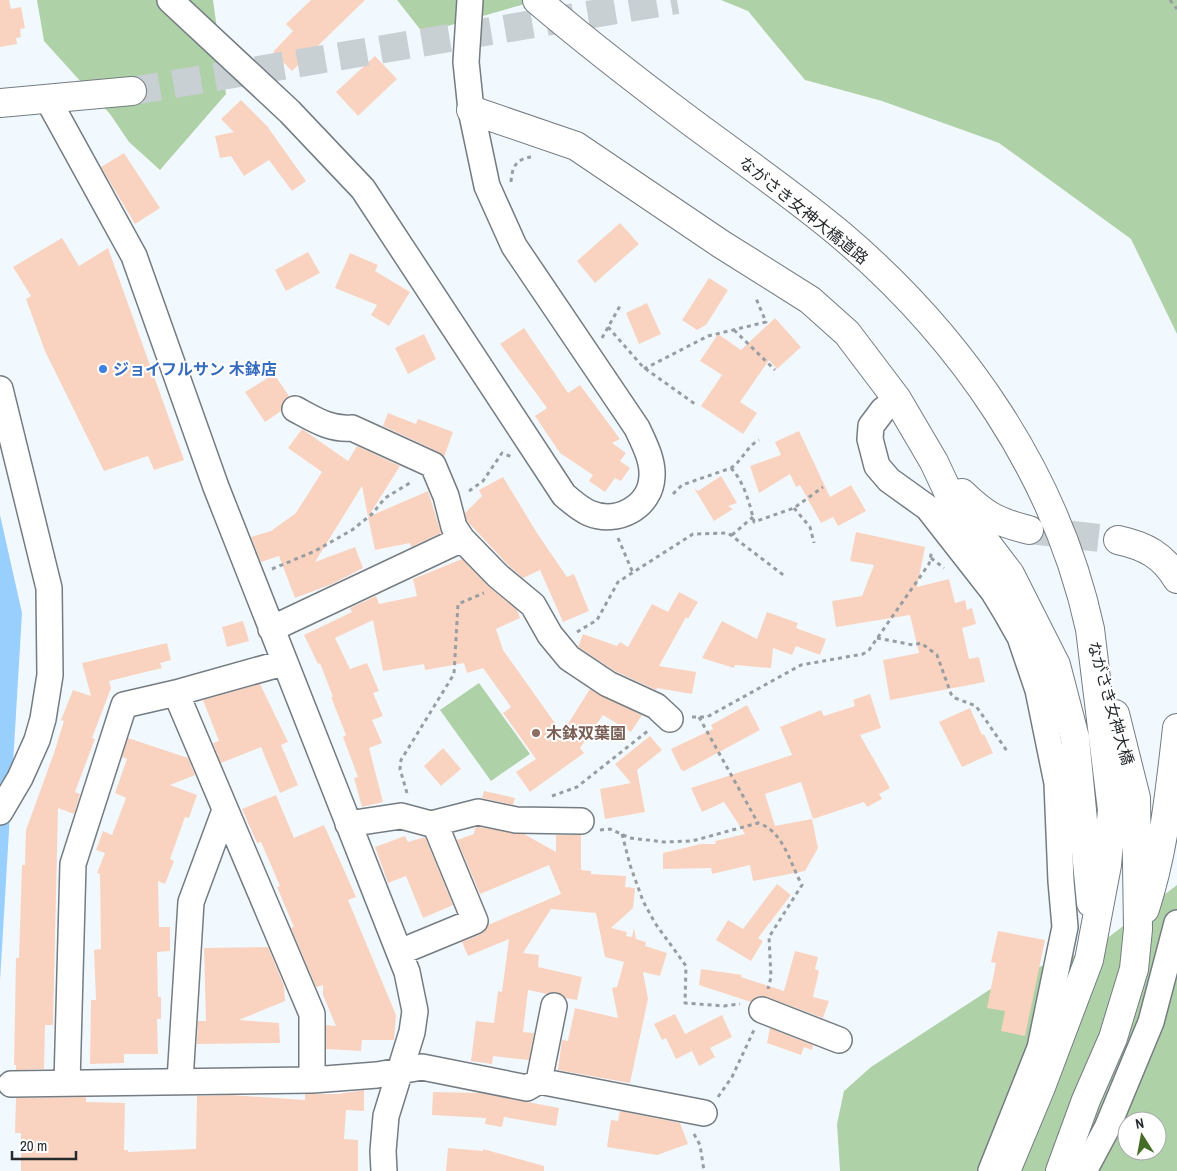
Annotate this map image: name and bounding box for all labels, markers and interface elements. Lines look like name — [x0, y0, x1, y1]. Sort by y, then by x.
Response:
street label: ながさき女神大橋道路 — [735, 151, 873, 269]
place label: ジョイフルサン 木鉢店 — [113, 358, 277, 380]
marker: ジョイフルサン 木鉢店 — [97, 363, 109, 375]
street label: ながさき女神大橋 — [1083, 638, 1139, 768]
place label: 木鉢双葉園 — [546, 722, 626, 744]
marker: 木鉢双葉園 — [530, 727, 542, 739]
north arrow — [1117, 1111, 1167, 1161]
text: N — [1134, 1114, 1145, 1133]
scale bar — [12, 1128, 76, 1160]
text: 20 m — [20, 1135, 47, 1156]

